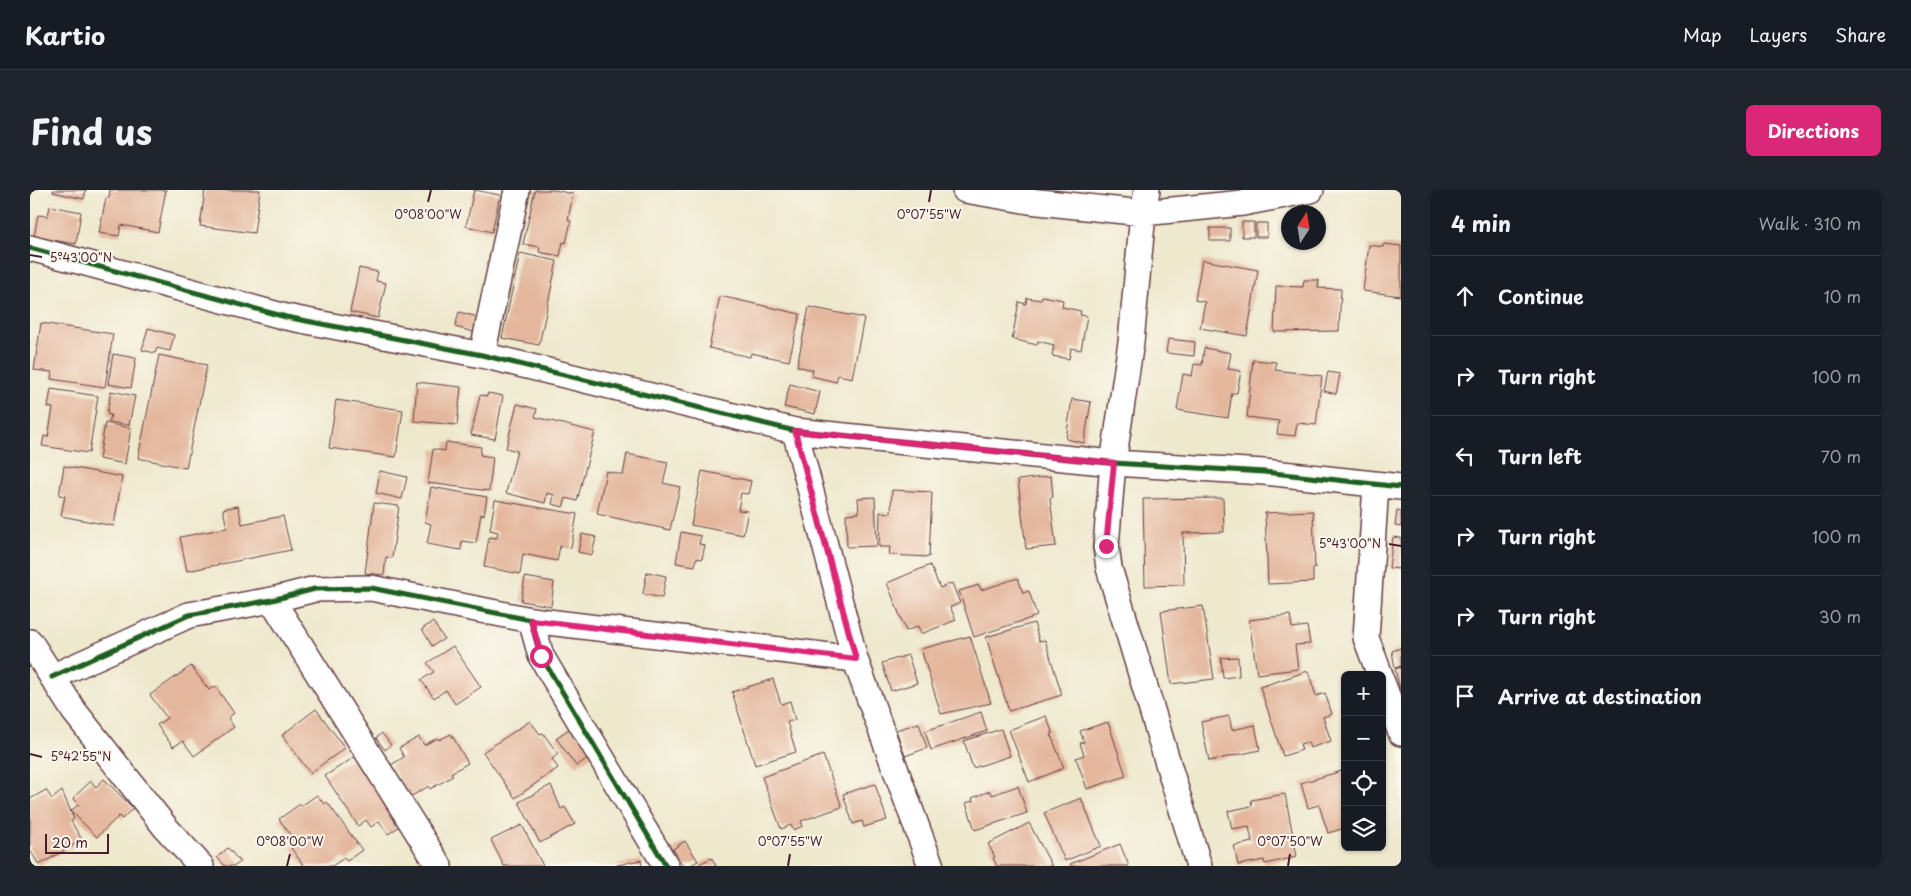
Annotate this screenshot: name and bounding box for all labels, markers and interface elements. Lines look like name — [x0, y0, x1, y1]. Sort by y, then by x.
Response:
text: Kartio — [25, 17, 105, 53]
text: Map — [1683, 21, 1722, 48]
text: Layers — [1750, 21, 1807, 48]
text: Share — [1835, 21, 1886, 48]
text: Find us — [30, 104, 152, 157]
button: Directions — [1746, 105, 1881, 156]
text: 0°08'00"W — [394, 205, 462, 223]
text: 0°07'55"W — [897, 205, 962, 223]
north arrow — [1281, 205, 1326, 250]
text: 4 min — [1451, 207, 1511, 239]
text: Walk · 310 m — [1759, 211, 1861, 235]
text: 5°43'00"N — [50, 248, 112, 266]
icon: ahead — [1451, 282, 1479, 310]
text: Continue — [1498, 282, 1584, 310]
text: 10 m — [1824, 284, 1861, 308]
icon: right — [1451, 362, 1479, 390]
text: Turn right — [1498, 362, 1596, 390]
text: 100 m — [1812, 364, 1861, 388]
icon: left — [1451, 442, 1479, 470]
text: Turn left — [1498, 442, 1582, 470]
text: 70 m — [1821, 444, 1861, 468]
icon: right — [1451, 522, 1479, 550]
text: Turn right — [1498, 522, 1596, 550]
text: 100 m — [1812, 524, 1861, 548]
text: 5°43'00"N — [1319, 534, 1381, 552]
route end — [1095, 535, 1118, 558]
icon: right — [1451, 602, 1479, 630]
text: Turn right — [1498, 602, 1596, 630]
text: 30 m — [1819, 604, 1861, 628]
route start — [530, 645, 553, 668]
map controls — [1341, 671, 1386, 851]
button: + — [1341, 671, 1386, 716]
icon: arrive — [1451, 682, 1479, 710]
text: Arrive at destination — [1498, 682, 1702, 710]
button: − — [1341, 716, 1386, 761]
text: 5°42'55"N — [51, 747, 111, 765]
button: locate — [1341, 761, 1386, 806]
button: layers — [1341, 806, 1386, 851]
scale bar — [45, 831, 109, 854]
text: 20 m — [52, 832, 88, 853]
text: 0°08'00"W — [256, 832, 324, 850]
text: 0°07'55"W — [758, 832, 823, 850]
text: 0°07'50"W — [1257, 832, 1323, 850]

